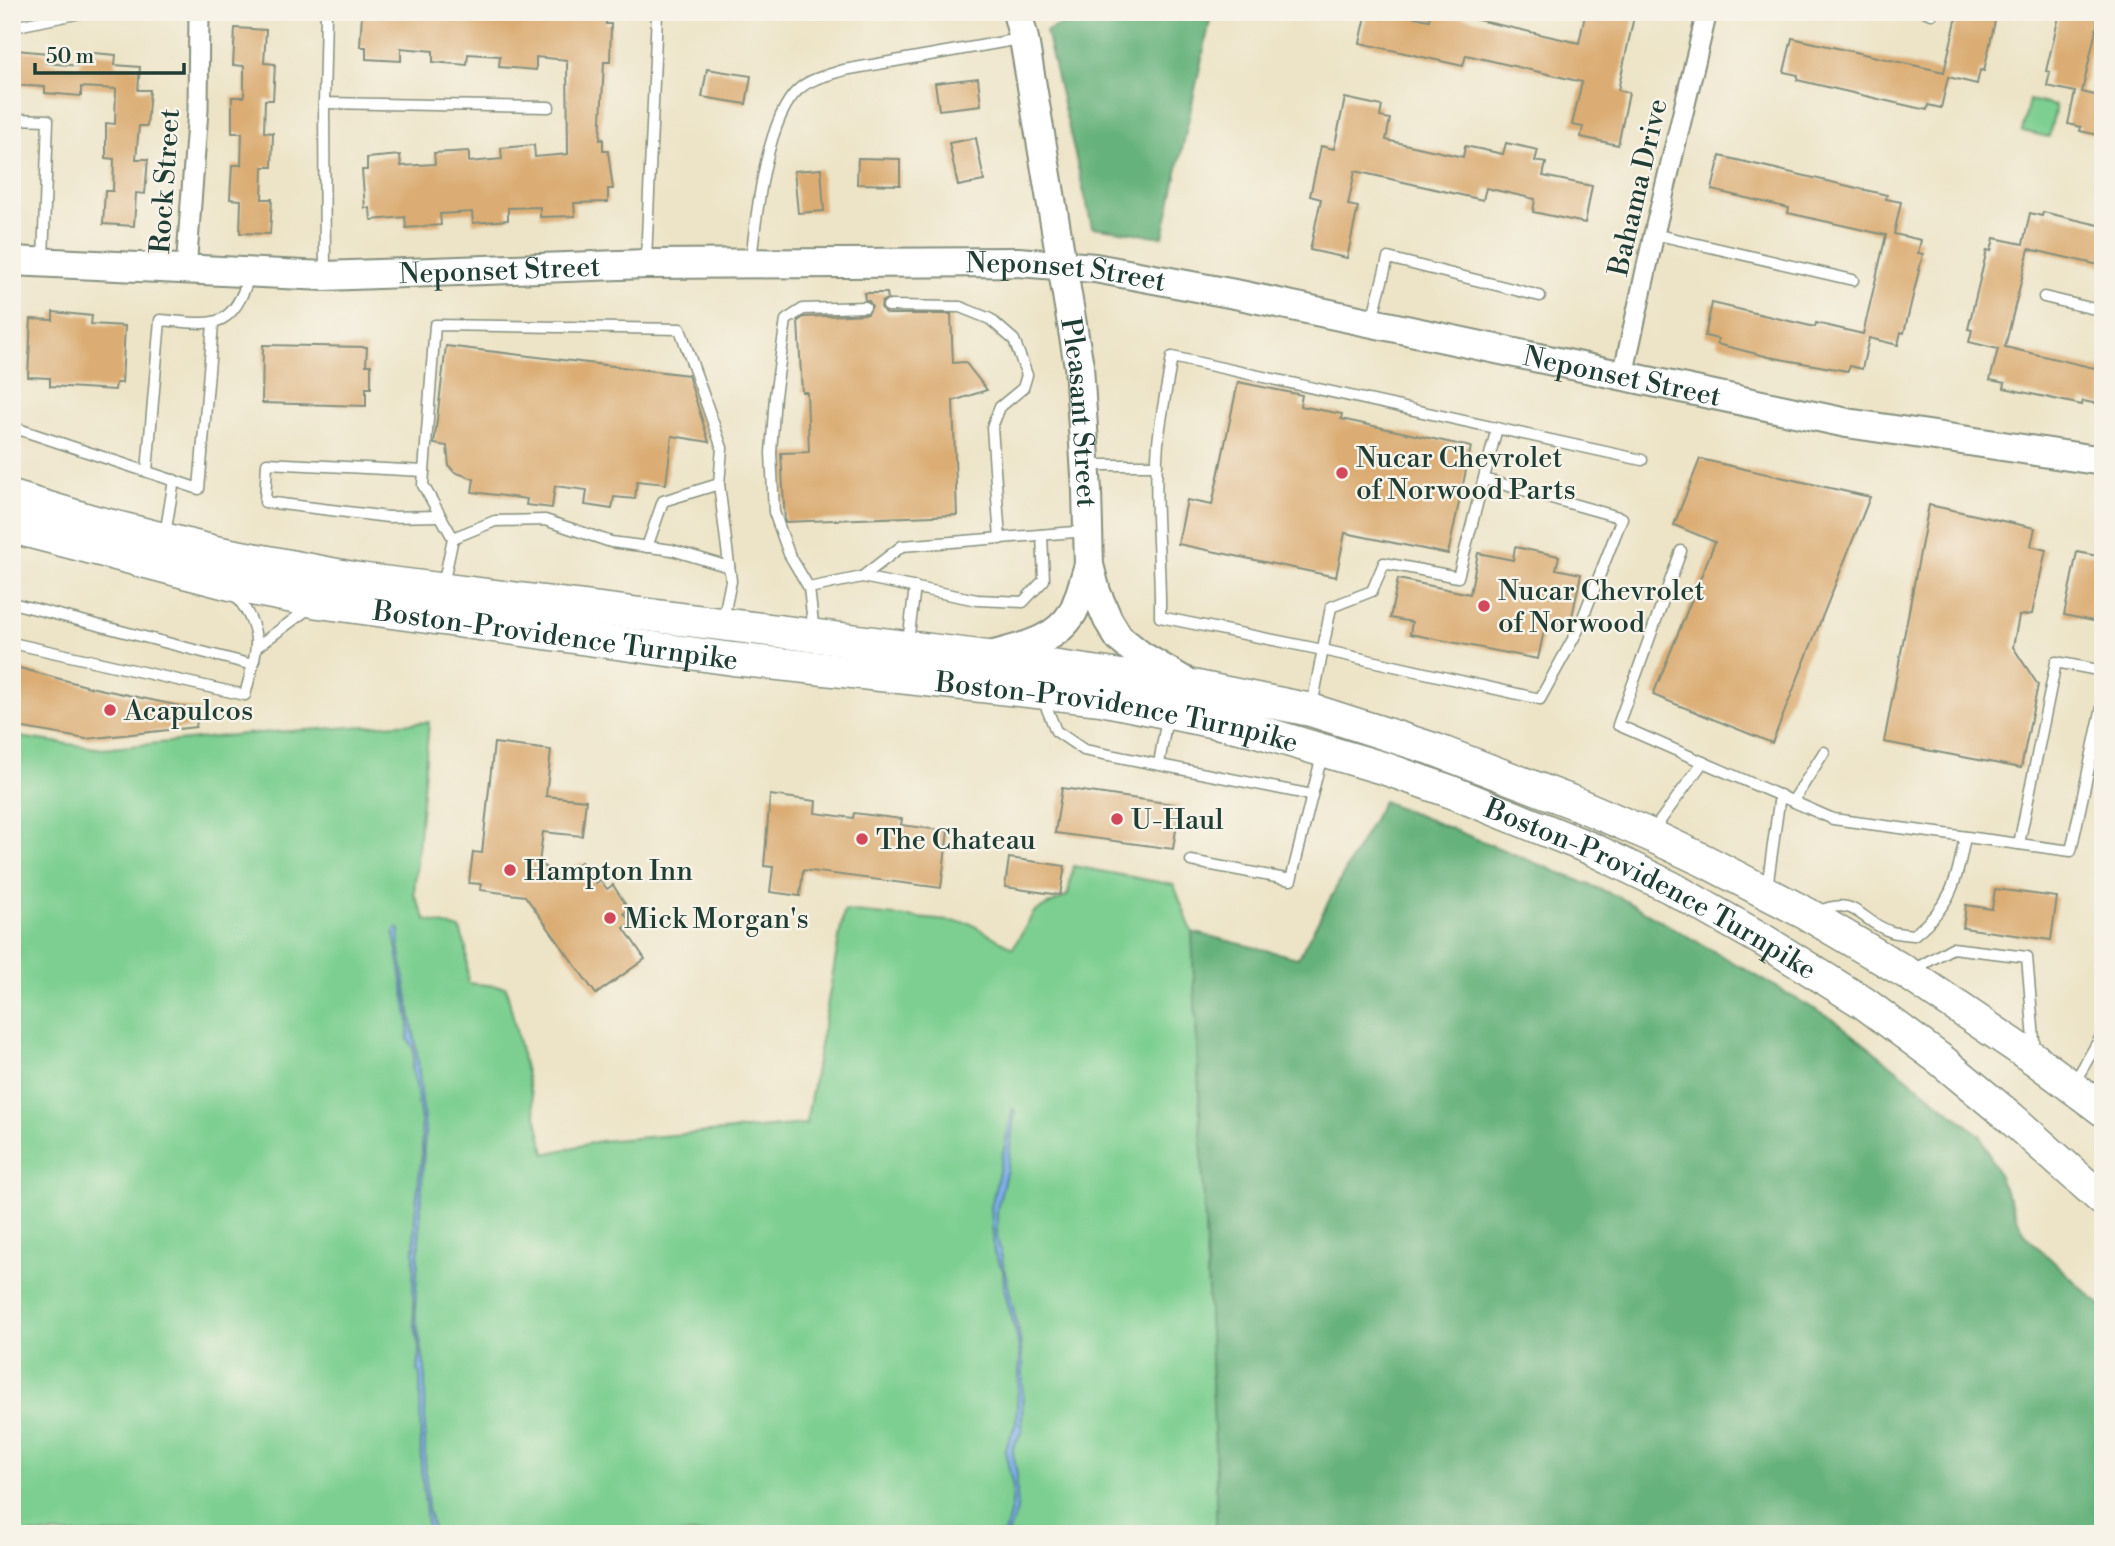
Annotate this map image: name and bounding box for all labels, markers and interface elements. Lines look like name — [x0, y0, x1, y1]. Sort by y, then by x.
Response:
scale bar — [35, 32, 184, 76]
text: 50 m — [46, 44, 94, 70]
street label: Bahama Drive — [1601, 95, 1676, 280]
street label: Rock Street — [143, 107, 188, 255]
street label: Neponset Street — [966, 246, 1169, 300]
street label: Neponset Street — [398, 250, 601, 292]
street label: Pleasant Street — [1052, 315, 1103, 508]
street label: Neponset Street — [1520, 339, 1724, 415]
place label: Nucar Chevrolet of Norwood Parts — [1356, 441, 1576, 508]
marker: Nucar Chevrolet of Norwood Parts — [1334, 465, 1350, 481]
place label: Nucar Chevrolet of Norwood — [1498, 574, 1704, 641]
street label: Boston-Providence Turnpike — [370, 594, 740, 678]
marker: Nucar Chevrolet of Norwood — [1476, 598, 1492, 614]
street label: Boston-Providence Turnpike — [933, 665, 1302, 761]
place label: Acapulcos — [123, 694, 253, 729]
marker: Acapulcos — [102, 702, 118, 718]
street label: Boston-Providence Turnpike — [1478, 791, 1822, 988]
place label: U-Haul — [1131, 803, 1224, 838]
marker: U-Haul — [1109, 811, 1125, 827]
place label: The Chateau — [876, 823, 1036, 858]
marker: The Chateau — [854, 831, 870, 847]
place label: Hampton Inn — [524, 854, 693, 889]
marker: Hampton Inn — [502, 862, 518, 878]
place label: Mick Morgan's — [624, 902, 809, 937]
marker: Mick Morgan's — [602, 910, 618, 926]

